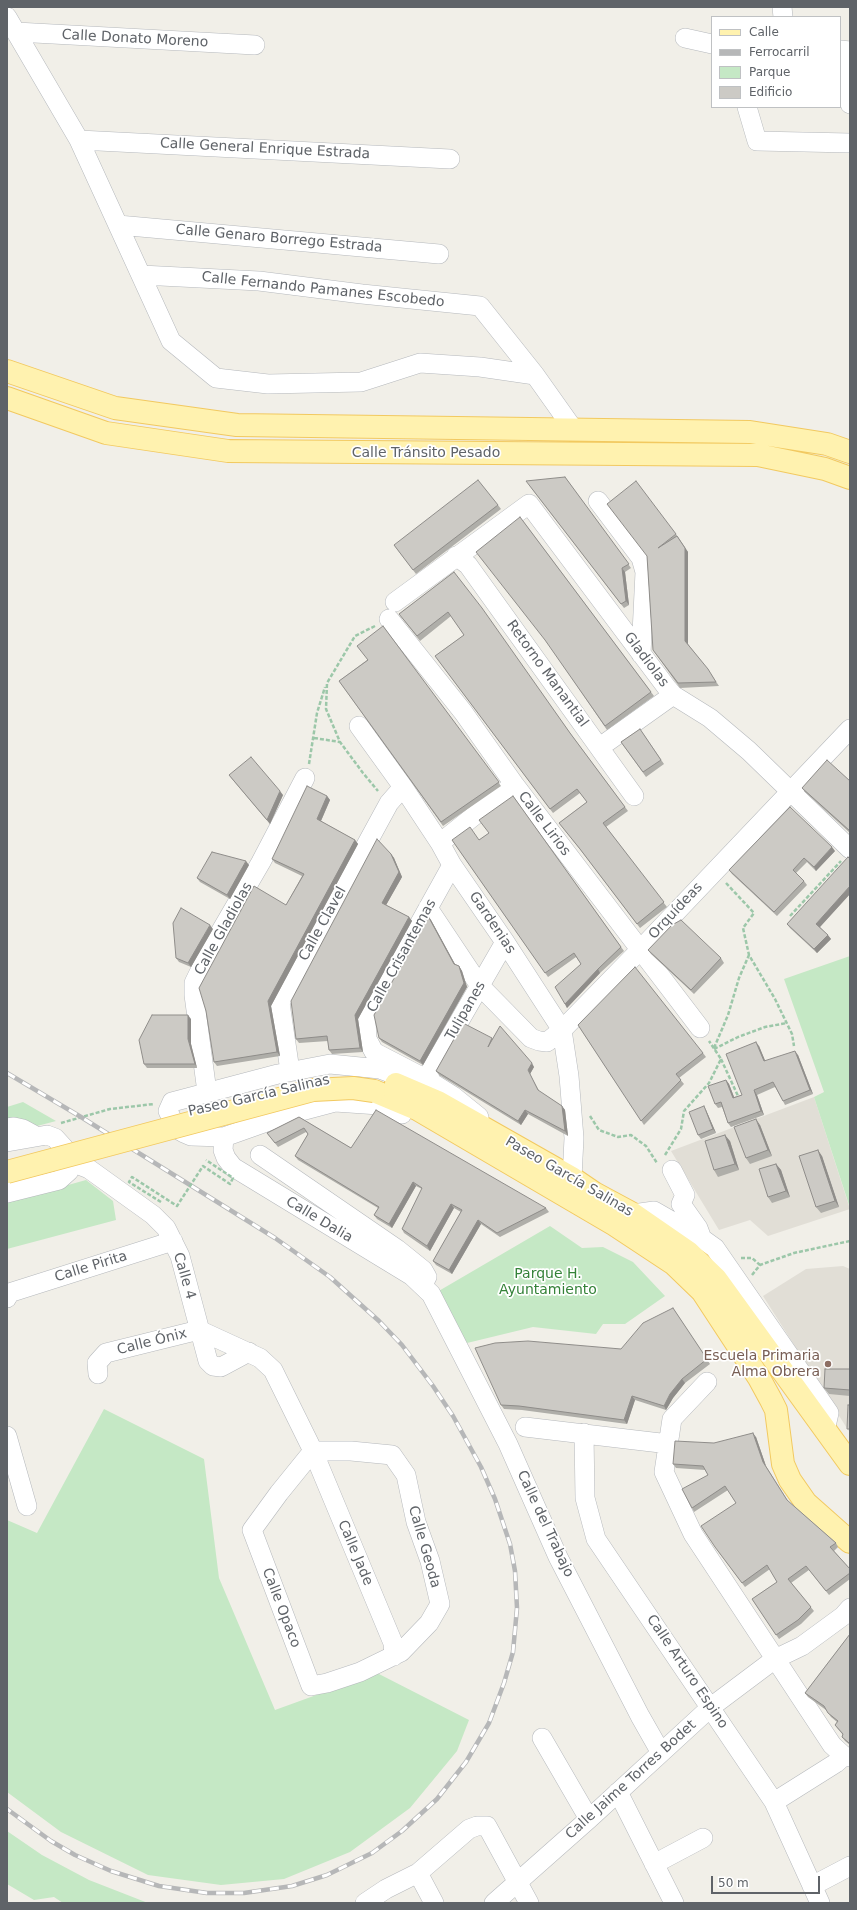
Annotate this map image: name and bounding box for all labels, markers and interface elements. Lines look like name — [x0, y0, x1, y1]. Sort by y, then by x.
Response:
legend — [711, 16, 841, 108]
text: Calle — [749, 25, 779, 39]
street label: Calle Donato Moreno — [61, 27, 209, 51]
text: Ferrocarril — [749, 45, 810, 59]
text: Parque — [749, 65, 790, 79]
text: Edificio — [749, 85, 792, 99]
street label: Calle General Enrique Estrada — [159, 135, 371, 163]
street label: Calle Genaro Borrego Estrada — [175, 222, 383, 256]
street label: Calle Fernando Pamanes Escobedo — [201, 269, 445, 311]
street label: Calle Tránsito Pesado — [352, 445, 500, 461]
street label: Retorno Manantial — [503, 617, 591, 731]
street label: Gladiolas — [620, 629, 672, 691]
street label: Calle Lirios — [514, 788, 574, 860]
street label: Orquídeas — [645, 879, 707, 943]
street label: Calle Gladiolas — [192, 880, 256, 978]
street label: Calle Clavel — [296, 884, 350, 964]
street label: Gardenias — [465, 889, 519, 957]
street label: Calle Crisantemas — [364, 896, 440, 1016]
street label: Tulipanes — [442, 979, 490, 1043]
street label: Paseo García Salinas — [187, 1072, 331, 1120]
street label: Paseo García Salinas — [502, 1134, 636, 1220]
street label: Calle Dalia — [283, 1194, 355, 1246]
street label: Calle Pirita — [53, 1248, 129, 1286]
street label: Calle 4 — [169, 1251, 199, 1301]
park label: Parque H. Ayuntamiento — [499, 1266, 597, 1298]
street label: Calle Ónix — [115, 1325, 189, 1359]
place label: Escuela Primaria Alma Obrera — [703, 1348, 820, 1380]
marker: Escuela Primaria Alma Obrera — [823, 1359, 833, 1369]
street label: Calle del Trabajo — [513, 1468, 577, 1580]
street label: Calle Geoda — [404, 1504, 444, 1590]
street label: Calle Jade — [334, 1518, 376, 1588]
street label: Calle Opaco — [258, 1566, 304, 1650]
street label: Calle Arturo Espino — [643, 1612, 731, 1732]
street label: Calle Jaime Torres Bodet — [562, 1717, 700, 1843]
scale bar — [713, 1868, 822, 1894]
text: 50 m — [718, 1876, 749, 1890]

